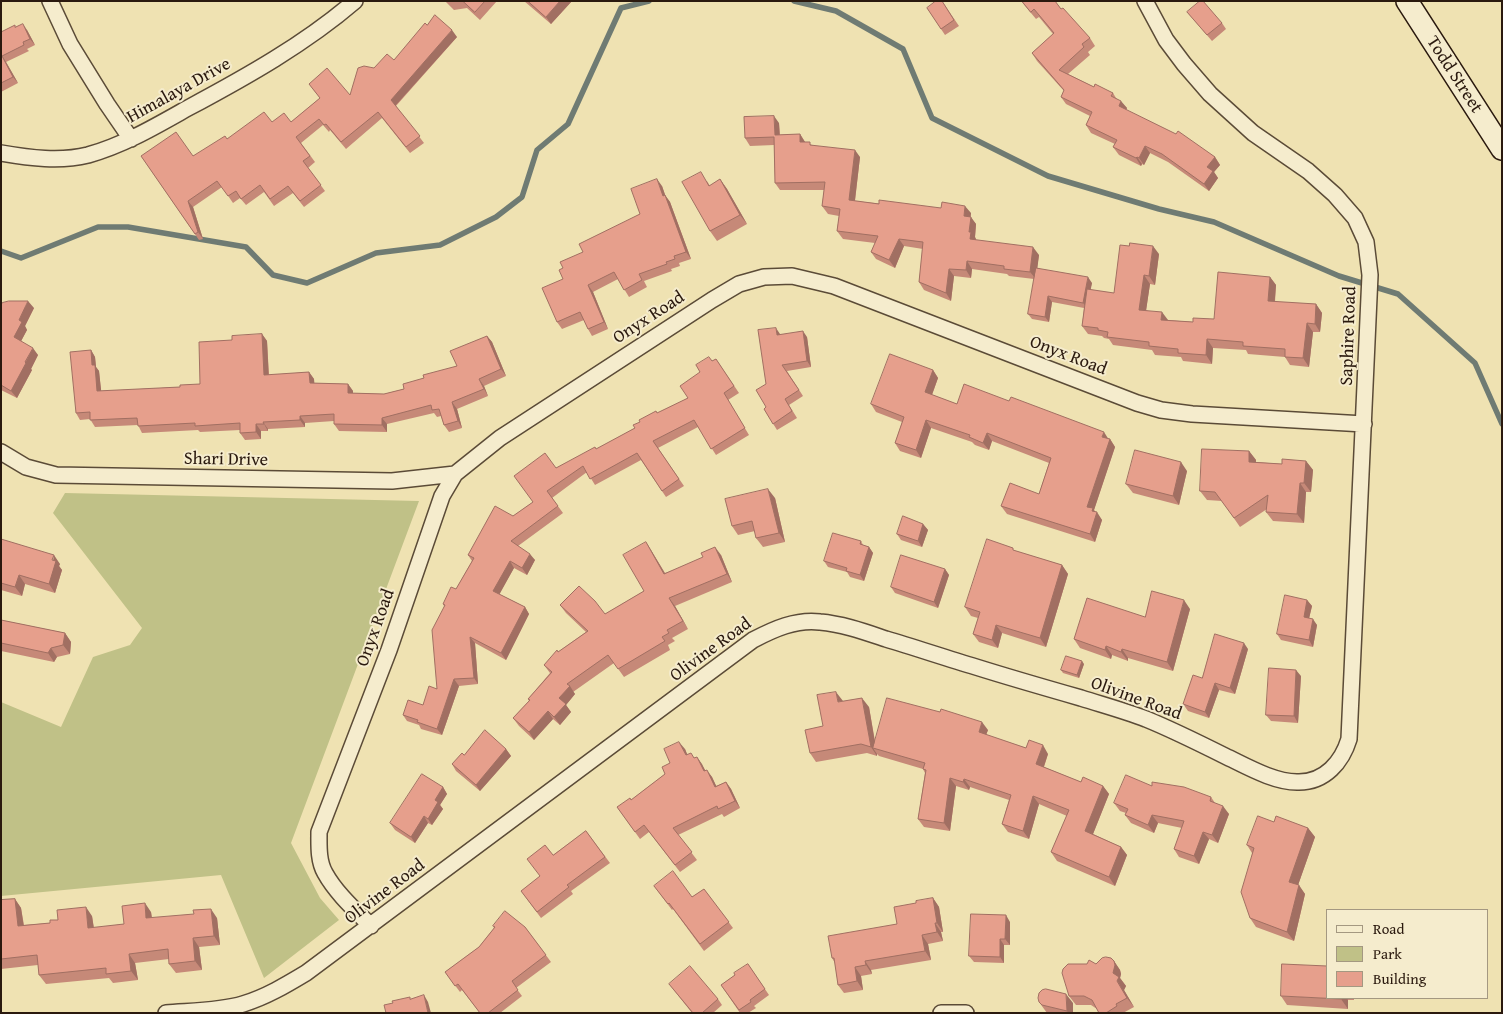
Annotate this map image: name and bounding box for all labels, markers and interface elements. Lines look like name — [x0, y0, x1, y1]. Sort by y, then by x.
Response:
street label: Todd Street — [1421, 33, 1487, 117]
street label: Himalaya Drive — [123, 54, 235, 128]
street label: Saphire Road — [1336, 286, 1362, 386]
street label: Onyx Road — [609, 287, 689, 349]
street label: Onyx Road — [1026, 331, 1110, 381]
street label: Shari Drive — [184, 448, 268, 472]
street label: Onyx Road — [352, 586, 400, 670]
street label: Olivine Road — [666, 613, 756, 687]
street label: Olivine Road — [1088, 673, 1184, 725]
street label: Olivine Road — [340, 855, 430, 929]
legend — [1326, 909, 1488, 999]
text: Road — [1373, 918, 1404, 939]
text: Park — [1373, 943, 1402, 964]
text: Building — [1373, 968, 1426, 989]

